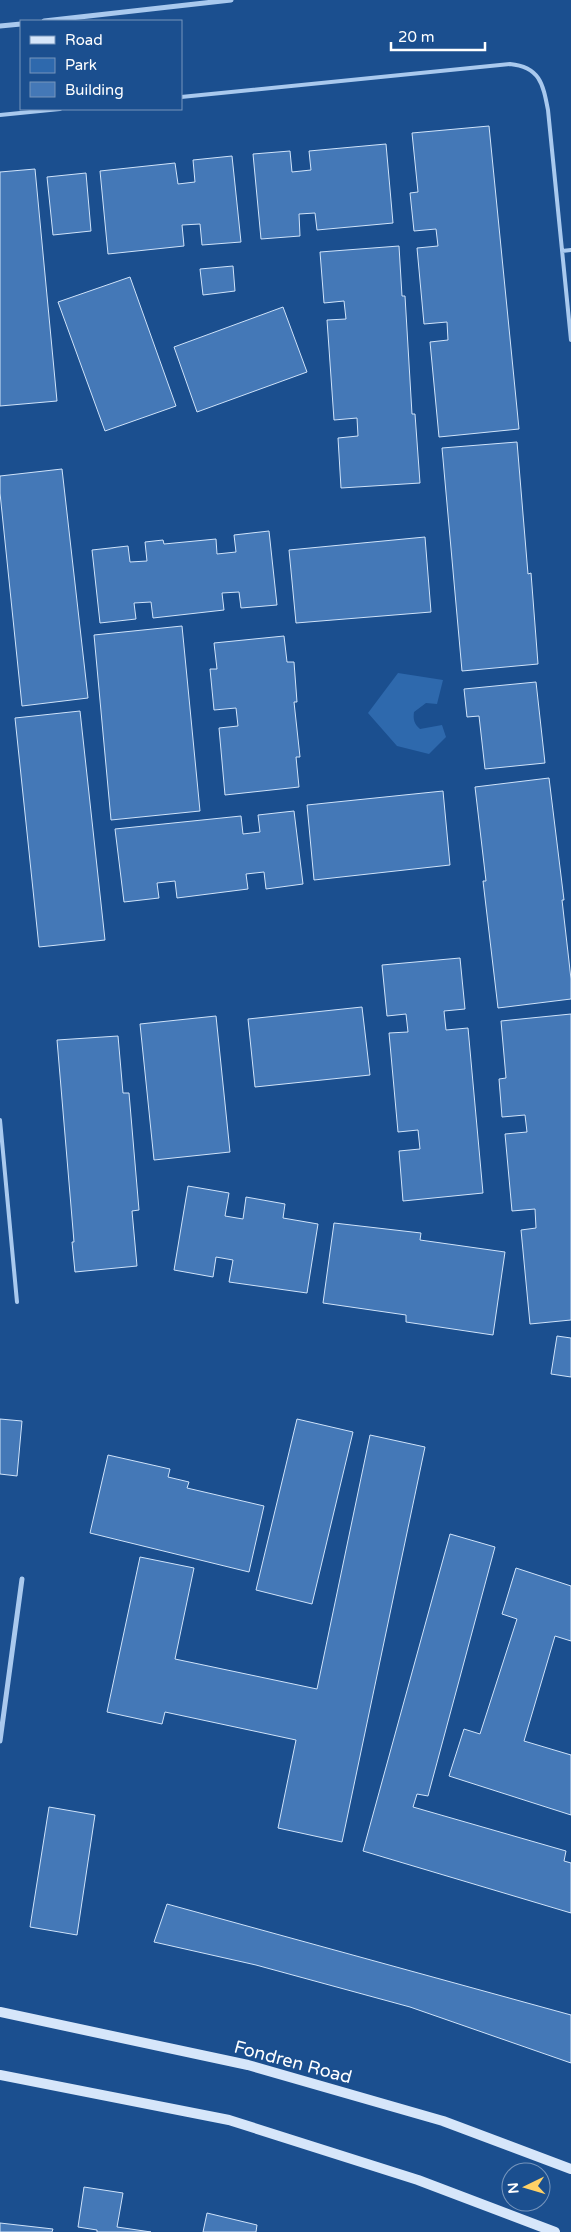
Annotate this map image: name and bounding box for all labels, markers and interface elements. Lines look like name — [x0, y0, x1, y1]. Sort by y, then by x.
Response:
legend — [20, 20, 182, 110]
scale bar — [391, 20, 485, 52]
text: 20 m — [398, 28, 435, 46]
text: Road — [65, 31, 103, 49]
text: Park — [65, 56, 97, 74]
text: Building — [65, 81, 124, 99]
street label: Fondren Road — [232, 2036, 354, 2088]
north arrow — [501, 2162, 551, 2212]
text: N — [505, 2182, 523, 2194]

